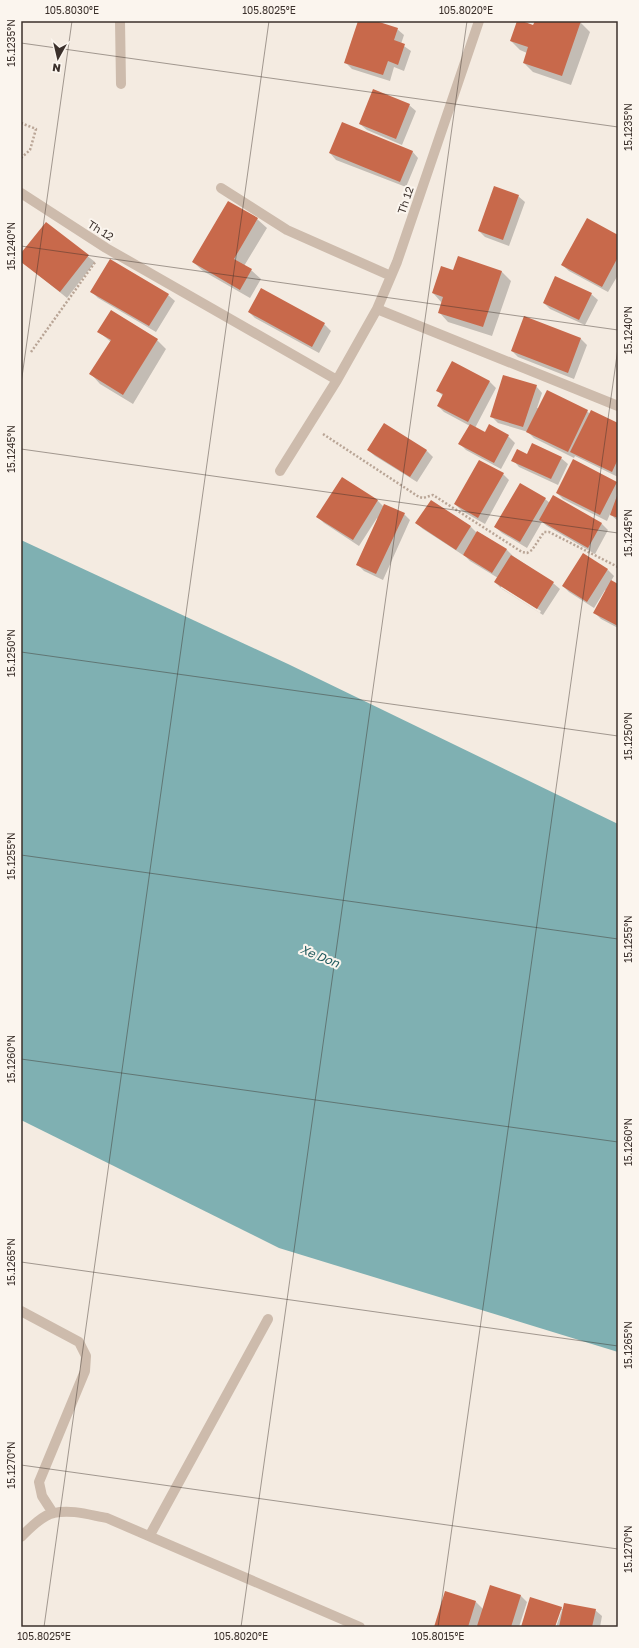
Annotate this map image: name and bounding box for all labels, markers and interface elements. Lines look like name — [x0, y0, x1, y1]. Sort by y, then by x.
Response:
text: 105.8030°E — [45, 4, 99, 16]
text: 105.8025°E — [242, 4, 296, 16]
text: 105.8020°E — [439, 4, 493, 16]
text: 15.1235°N — [5, 19, 17, 67]
north arrow — [38, 38, 78, 78]
text: N — [51, 61, 62, 75]
text: 15.1235°N — [622, 103, 634, 151]
street label: Th 12 — [394, 185, 416, 215]
street label: Th 12 — [86, 217, 116, 243]
text: 15.1240°N — [5, 222, 17, 270]
text: 15.1240°N — [622, 306, 634, 354]
text: 15.1245°N — [5, 425, 17, 473]
text: 15.1245°N — [622, 509, 634, 557]
text: 15.1250°N — [5, 629, 17, 677]
text: 15.1250°N — [622, 712, 634, 760]
text: 15.1255°N — [5, 832, 17, 880]
text: 15.1255°N — [622, 915, 634, 963]
water label: Xe Don — [298, 941, 342, 971]
text: 15.1260°N — [5, 1035, 17, 1083]
text: 15.1260°N — [622, 1118, 634, 1166]
text: 15.1265°N — [5, 1238, 17, 1286]
text: 15.1265°N — [622, 1321, 634, 1369]
text: 15.1270°N — [5, 1441, 17, 1489]
text: 15.1270°N — [622, 1525, 634, 1573]
text: 105.8025°E — [17, 1630, 71, 1642]
text: 105.8020°E — [214, 1630, 268, 1642]
text: 105.8015°E — [412, 1630, 464, 1642]

